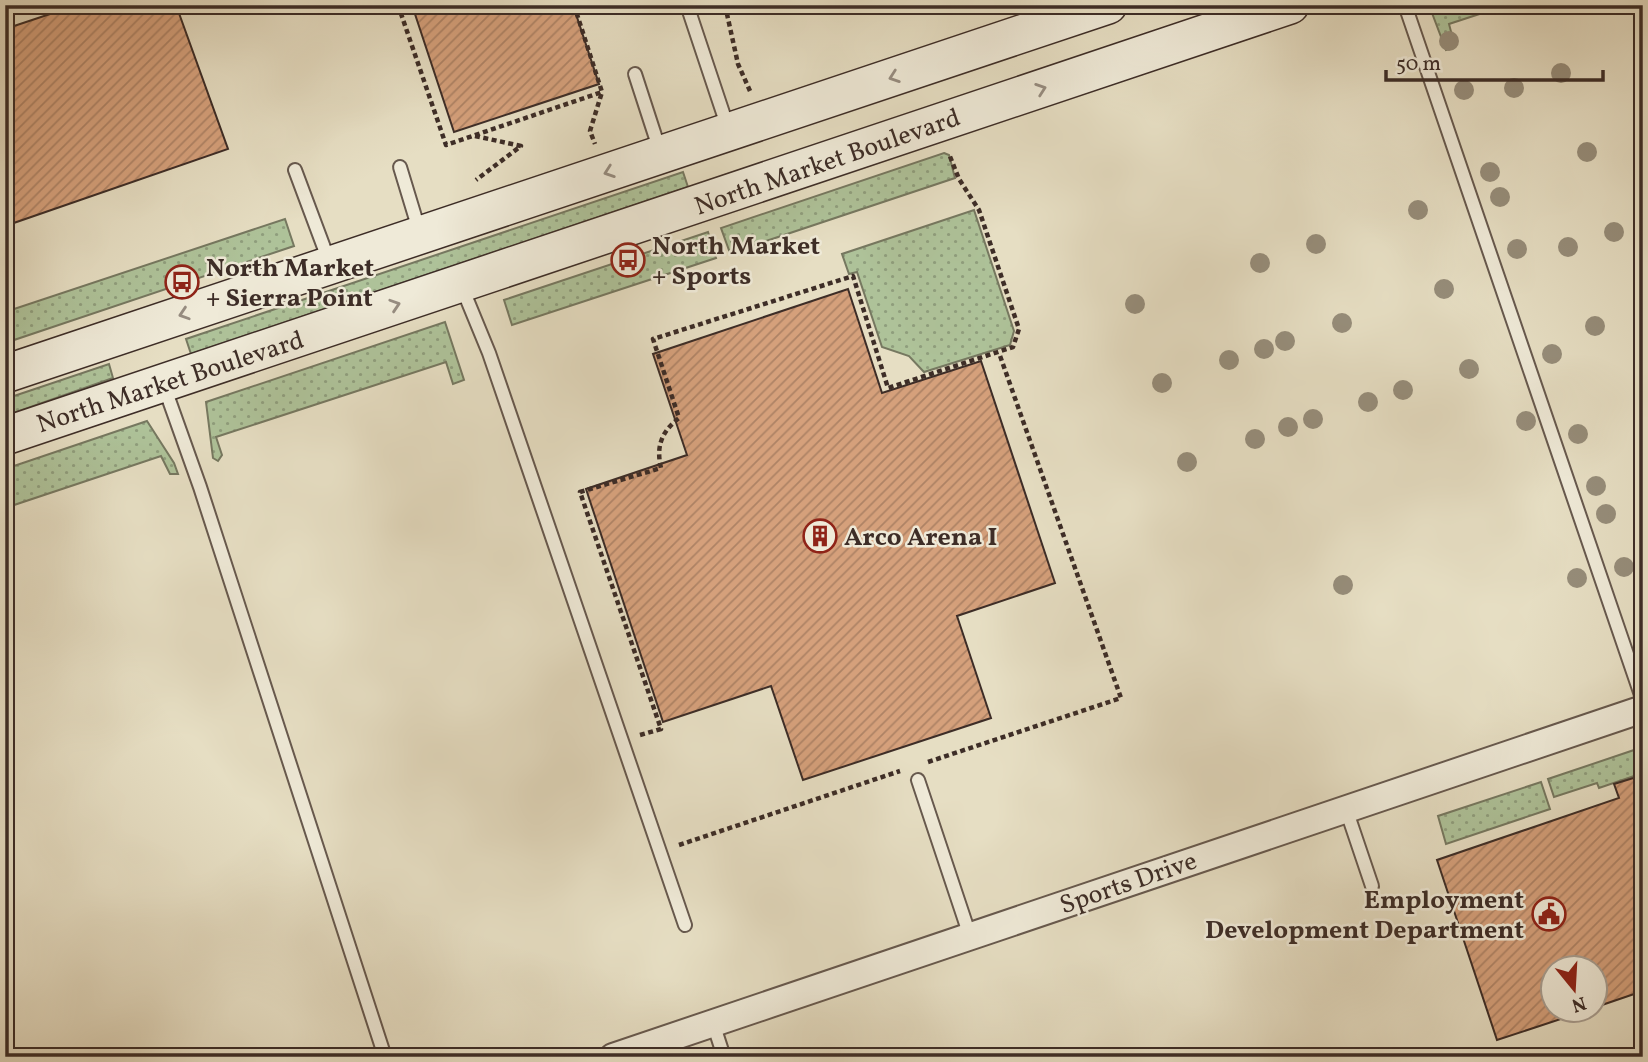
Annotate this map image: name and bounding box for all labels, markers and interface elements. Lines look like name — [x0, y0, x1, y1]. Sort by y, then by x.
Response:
scale bar — [1386, 38, 1602, 82]
text: 50 m — [1396, 50, 1441, 79]
one-way arrow — [889, 69, 901, 83]
one-way arrow — [1034, 82, 1046, 97]
street label: North Market Boulevard — [690, 100, 965, 225]
one-way arrow — [603, 164, 615, 179]
place label: North Market + Sports — [652, 229, 820, 295]
bus stop icon: North Market + Sports — [609, 241, 647, 279]
place label: North Market + Sierra Point — [206, 251, 374, 317]
bus stop icon: North Market + Sierra Point — [163, 263, 201, 301]
one-way arrow — [389, 299, 401, 314]
one-way arrow — [178, 306, 191, 320]
street label: North Market Boulevard — [32, 323, 309, 443]
building icon: Arco Arena I — [801, 517, 839, 555]
place label: Arco Arena I — [844, 520, 997, 556]
street label: Sports Drive — [1055, 844, 1202, 924]
place label: Employment Development Department — [1205, 883, 1524, 949]
public building icon: Employment Development Department — [1530, 895, 1568, 933]
north arrow — [1540, 954, 1610, 1024]
text: N — [1568, 989, 1589, 1018]

